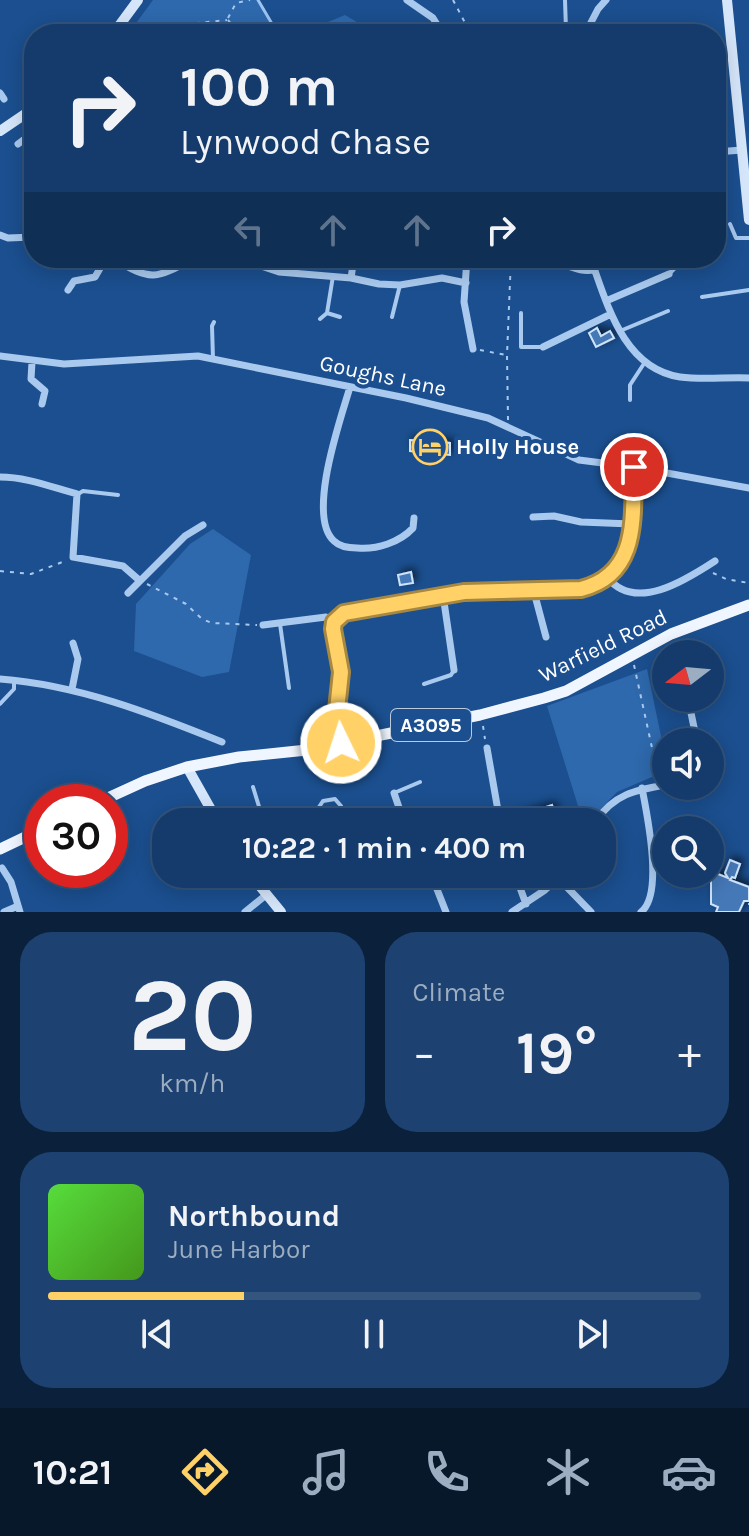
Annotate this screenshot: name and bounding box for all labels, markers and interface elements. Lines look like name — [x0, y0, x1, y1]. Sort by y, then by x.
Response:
text: 100 m — [180, 54, 338, 119]
icon: right — [48, 56, 152, 160]
text: Lynwood Chase — [180, 121, 431, 163]
icon: left — [227, 208, 271, 252]
icon: ahead — [311, 208, 355, 252]
icon: ahead — [395, 208, 439, 252]
icon: right — [479, 208, 523, 252]
street label: Goughs Lane — [317, 350, 449, 402]
hotel icon: Holly House — [411, 428, 449, 466]
pin — [600, 433, 668, 501]
place label: Holly House — [456, 434, 579, 460]
icon: arrive — [612, 445, 656, 489]
street label: Warfield Road — [535, 604, 671, 688]
north arrow — [652, 640, 724, 712]
map controls — [652, 640, 724, 888]
position arrow — [299, 701, 383, 785]
road number: A3095 — [391, 709, 471, 741]
button: sound — [652, 728, 724, 800]
speed limit sign: 30 — [24, 784, 128, 888]
button: search — [652, 816, 724, 888]
text: 10:22 · 1 min · 400 m — [242, 830, 526, 866]
text: 20 — [128, 955, 257, 1076]
text: Climate — [413, 977, 505, 1008]
text: 19° — [516, 1018, 597, 1088]
text: − — [413, 1028, 436, 1079]
text: + — [678, 1028, 701, 1079]
text: km/h — [159, 1068, 225, 1099]
text: Northbound — [168, 1198, 340, 1234]
text: June Harbor — [168, 1234, 310, 1265]
icon: previous — [135, 1312, 179, 1356]
icon: pause — [352, 1312, 396, 1356]
icon: next — [570, 1312, 614, 1356]
icon: directions — [177, 1444, 233, 1500]
icon: music — [298, 1444, 354, 1500]
icon: phone — [419, 1444, 475, 1500]
icon: climate — [540, 1444, 596, 1500]
icon: car — [661, 1444, 717, 1500]
text: 10:21 — [32, 1451, 112, 1493]

